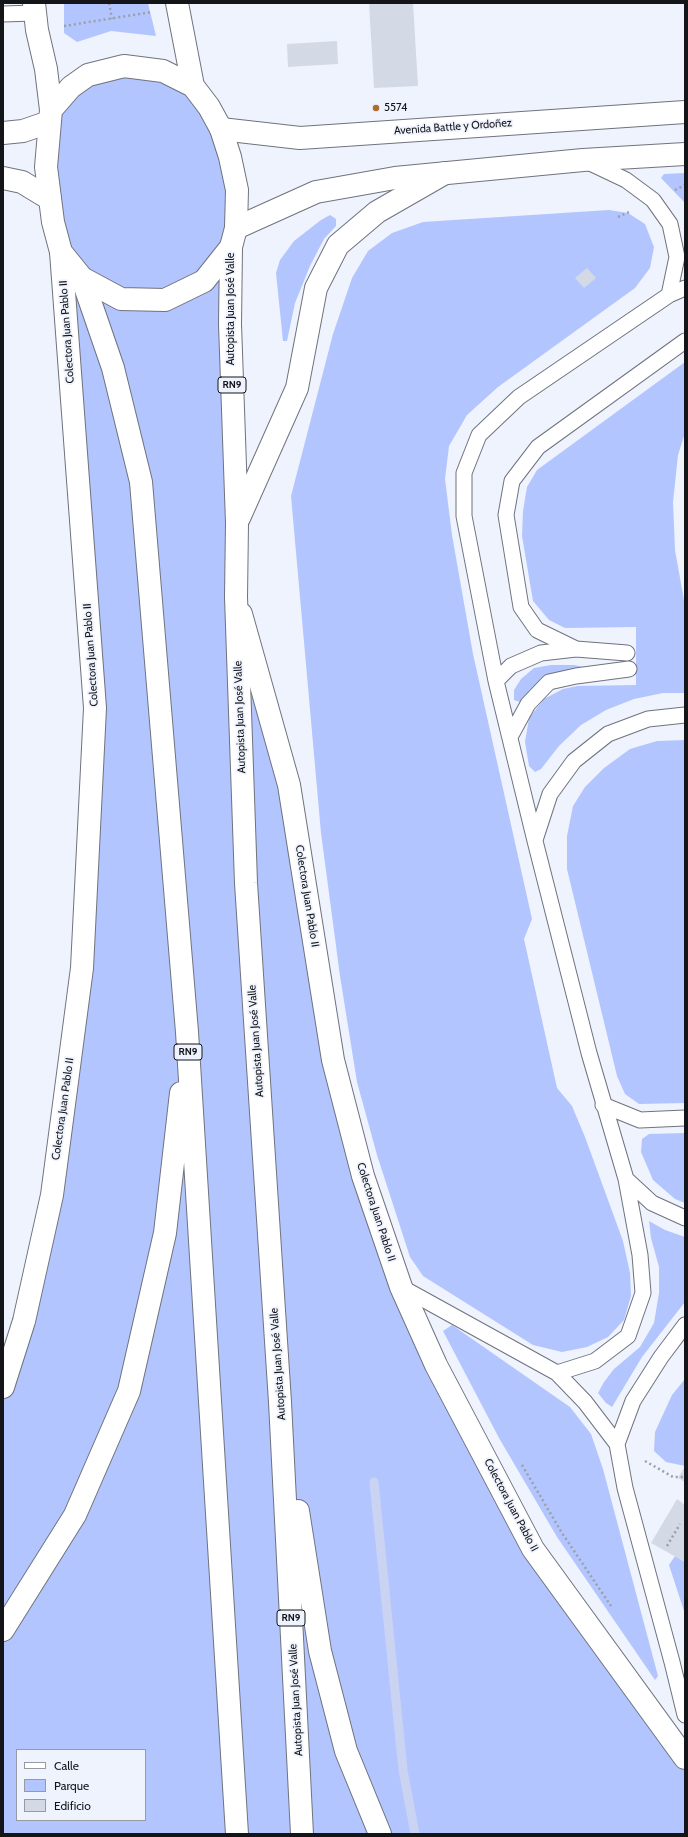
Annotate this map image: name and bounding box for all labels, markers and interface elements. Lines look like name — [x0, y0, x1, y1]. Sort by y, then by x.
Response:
place label: 5574 — [384, 101, 407, 115]
marker: 5574 — [371, 103, 381, 113]
street label: Avenida Battle y Ordoñez — [394, 116, 512, 138]
street label: Autopista Juan José Valle — [224, 253, 238, 365]
street label: Colectora Juan Pablo II — [57, 280, 77, 384]
road number: RN9 — [218, 377, 246, 393]
street label: Colectora Juan Pablo II — [81, 603, 101, 707]
street label: Autopista Juan José Valle — [231, 660, 249, 774]
street label: Colectora Juan Pablo II — [292, 844, 322, 948]
street label: Autopista Juan José Valle — [245, 984, 267, 1098]
road number: RN9 — [174, 1044, 202, 1060]
street label: Colectora Juan Pablo II — [49, 1057, 77, 1161]
street label: Colectora Juan Pablo II — [354, 1161, 398, 1263]
street label: Autopista Juan José Valle — [267, 1307, 289, 1421]
street label: Colectora Juan Pablo II — [481, 1456, 541, 1554]
road number: RN9 — [277, 1610, 305, 1626]
street label: Autopista Juan José Valle — [286, 1643, 306, 1757]
legend — [16, 1749, 146, 1821]
text: Calle — [54, 1758, 79, 1773]
text: Parque — [54, 1778, 89, 1793]
text: Edificio — [54, 1798, 91, 1813]

